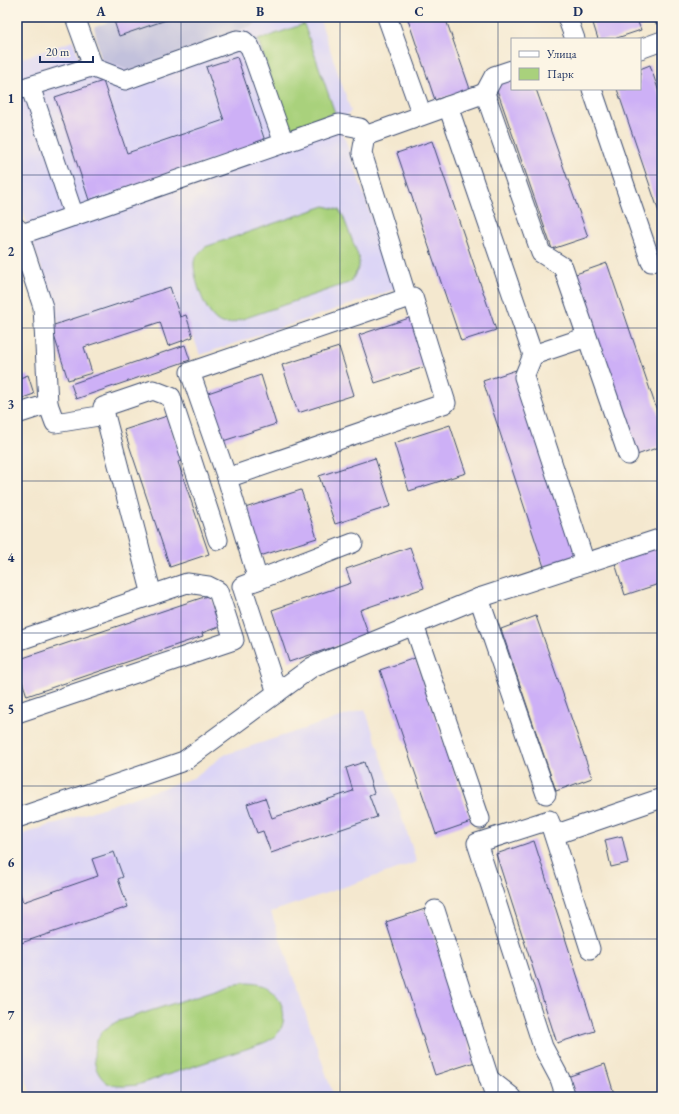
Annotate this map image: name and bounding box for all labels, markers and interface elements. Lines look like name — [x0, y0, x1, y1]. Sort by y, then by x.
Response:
text: A — [95, 3, 106, 20]
text: B — [256, 3, 264, 20]
text: C — [414, 3, 424, 20]
text: D — [573, 3, 583, 20]
scale bar — [40, 38, 93, 64]
legend — [511, 38, 641, 90]
text: 20 m — [46, 44, 70, 60]
text: Улица — [546, 46, 577, 62]
text: Парк — [547, 66, 574, 82]
text: 1 — [8, 90, 15, 107]
text: 2 — [8, 243, 15, 260]
text: 3 — [8, 396, 15, 413]
text: 4 — [8, 549, 15, 566]
text: 5 — [8, 701, 14, 718]
text: 6 — [8, 854, 15, 871]
text: 7 — [8, 1007, 15, 1024]

